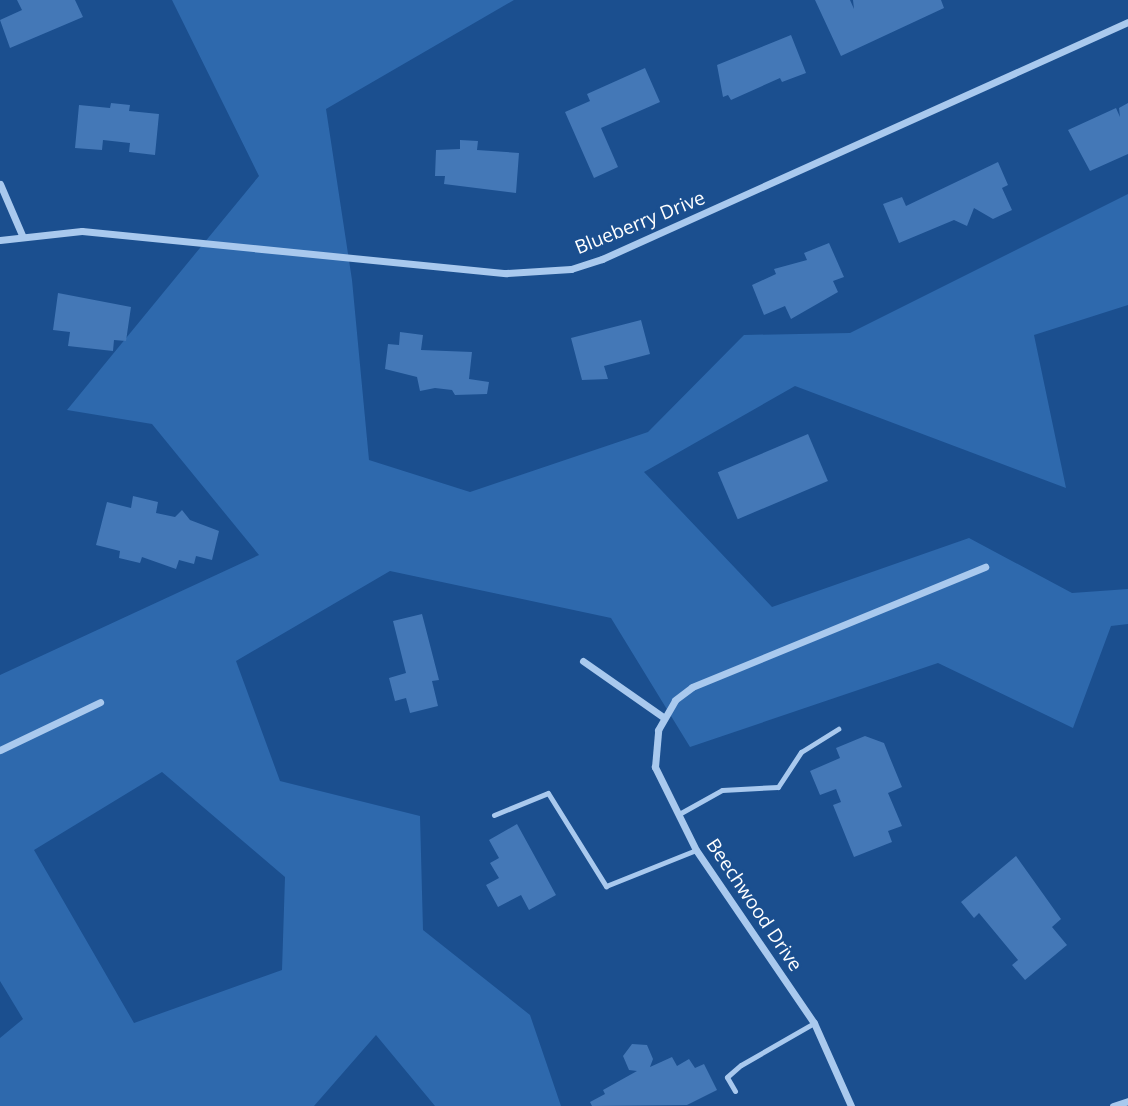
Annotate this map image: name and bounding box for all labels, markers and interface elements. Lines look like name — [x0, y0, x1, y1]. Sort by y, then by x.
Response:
street label: Blueberry Drive — [572, 187, 708, 259]
street label: Beechwood Drive — [701, 834, 807, 976]

